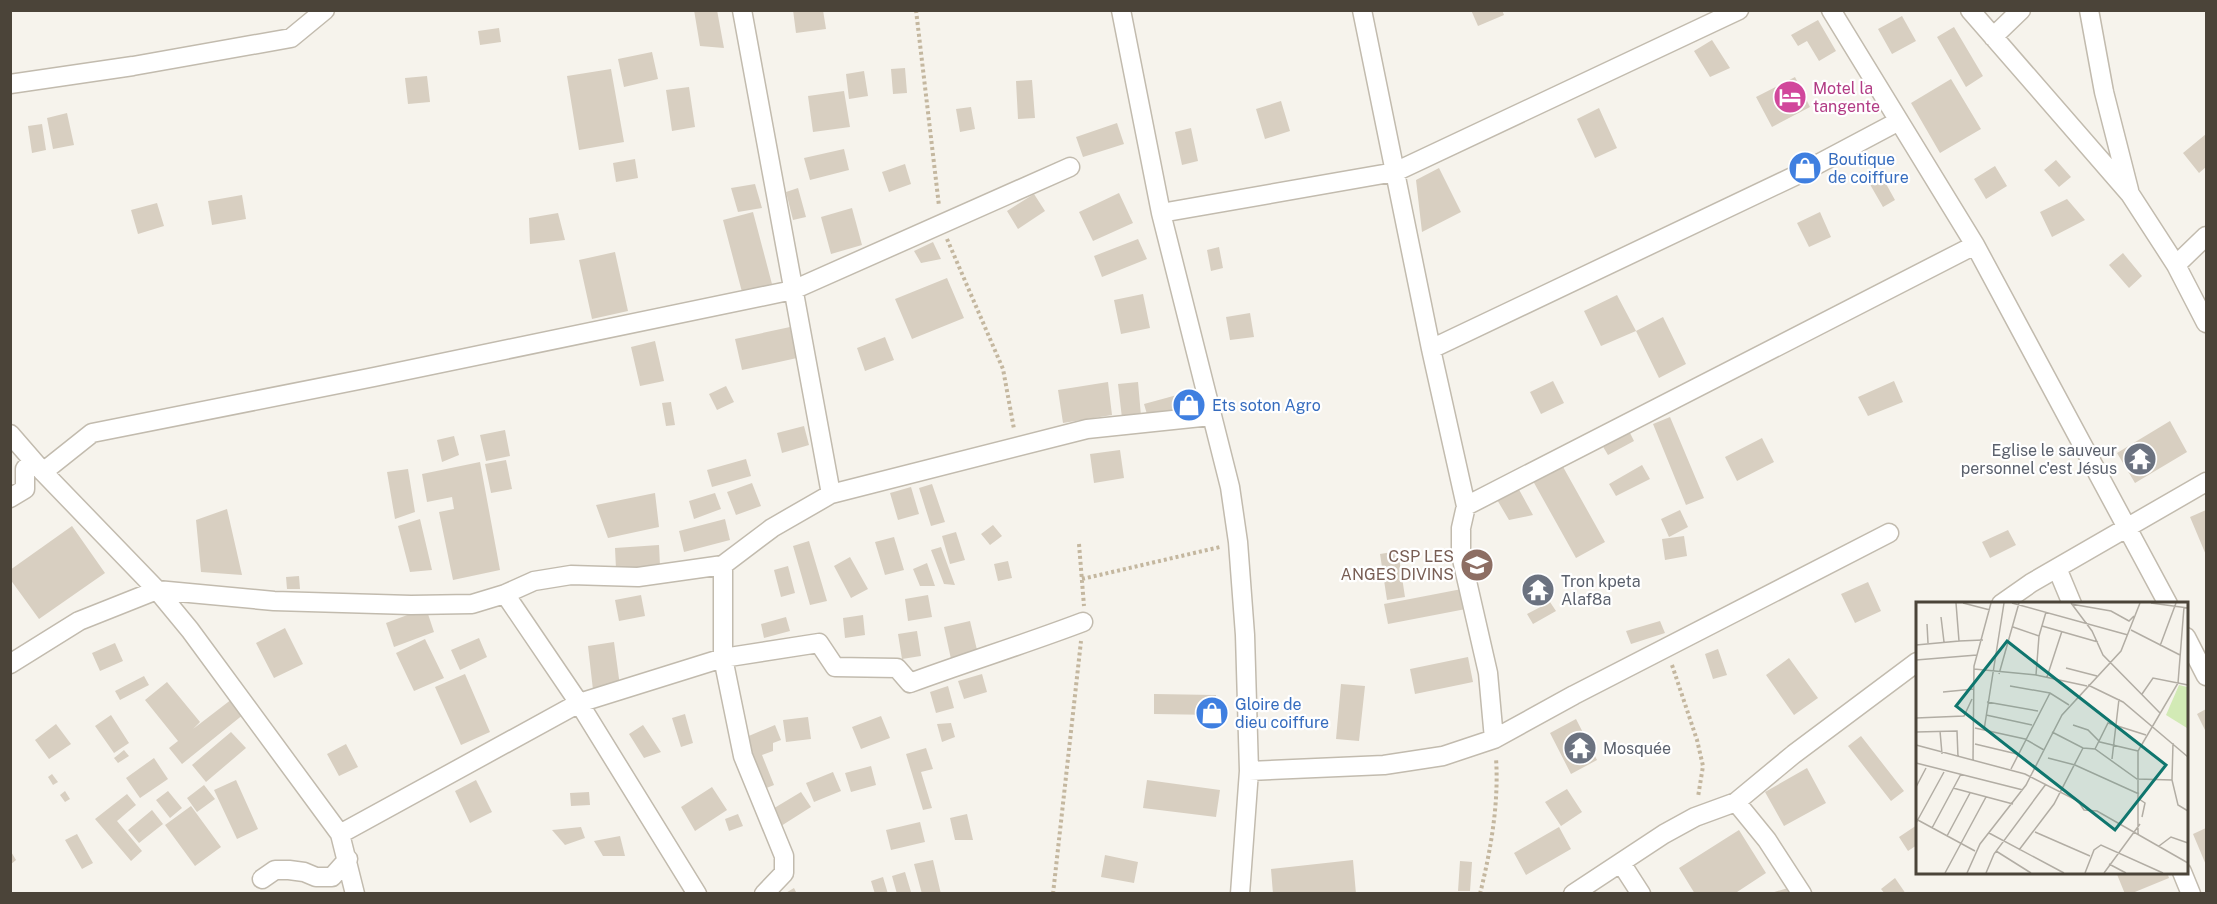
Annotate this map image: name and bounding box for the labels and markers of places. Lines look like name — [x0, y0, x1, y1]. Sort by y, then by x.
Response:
hotel icon: Motel la tangente — [1772, 79, 1808, 115]
place label: Motel la tangente — [1813, 79, 1880, 116]
shop icon: Boutique de coiffure — [1787, 150, 1823, 186]
place label: Boutique de coiffure — [1828, 150, 1909, 187]
shop icon: Ets soton Agro — [1171, 387, 1207, 423]
place label: Ets soton Agro — [1212, 396, 1321, 415]
place label: Eglise le sauveur personnel c'est Jésus — [1961, 441, 2117, 478]
temple icon: Eglise le sauveur personnel c'est Jésus — [2122, 441, 2158, 477]
place label: CSP LES ANGES DIVINS — [1341, 547, 1454, 584]
school or university icon: CSP LES ANGES DIVINS — [1459, 547, 1495, 583]
temple icon: Tron kpeta Alaf8a — [1520, 572, 1556, 608]
place label: Tron kpeta Alaf8a — [1561, 572, 1641, 609]
shop icon: Gloire de dieu coiffure — [1194, 695, 1230, 731]
place label: Gloire de dieu coiffure — [1235, 695, 1329, 732]
temple icon: Mosquée — [1562, 730, 1598, 766]
place label: Mosquée — [1603, 739, 1671, 758]

